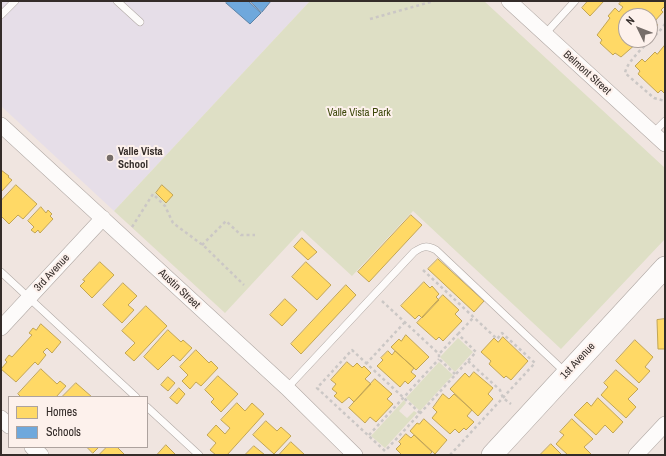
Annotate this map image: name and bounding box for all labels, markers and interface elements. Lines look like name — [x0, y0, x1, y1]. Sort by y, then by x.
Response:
north arrow — [618, 8, 658, 48]
text: N — [623, 13, 637, 28]
street label: Belmont Street — [560, 48, 614, 98]
park label: Valle Vista Park — [327, 106, 391, 120]
place label: Valle Vista School — [118, 145, 162, 171]
marker: Valle Vista School — [105, 153, 115, 163]
street label: 3rd Avenue — [31, 252, 73, 294]
street label: Austin Street — [155, 266, 203, 312]
street label: 1st Avenue — [558, 340, 598, 382]
legend — [8, 396, 148, 448]
text: Homes — [46, 404, 77, 420]
text: Schools — [46, 424, 81, 440]

